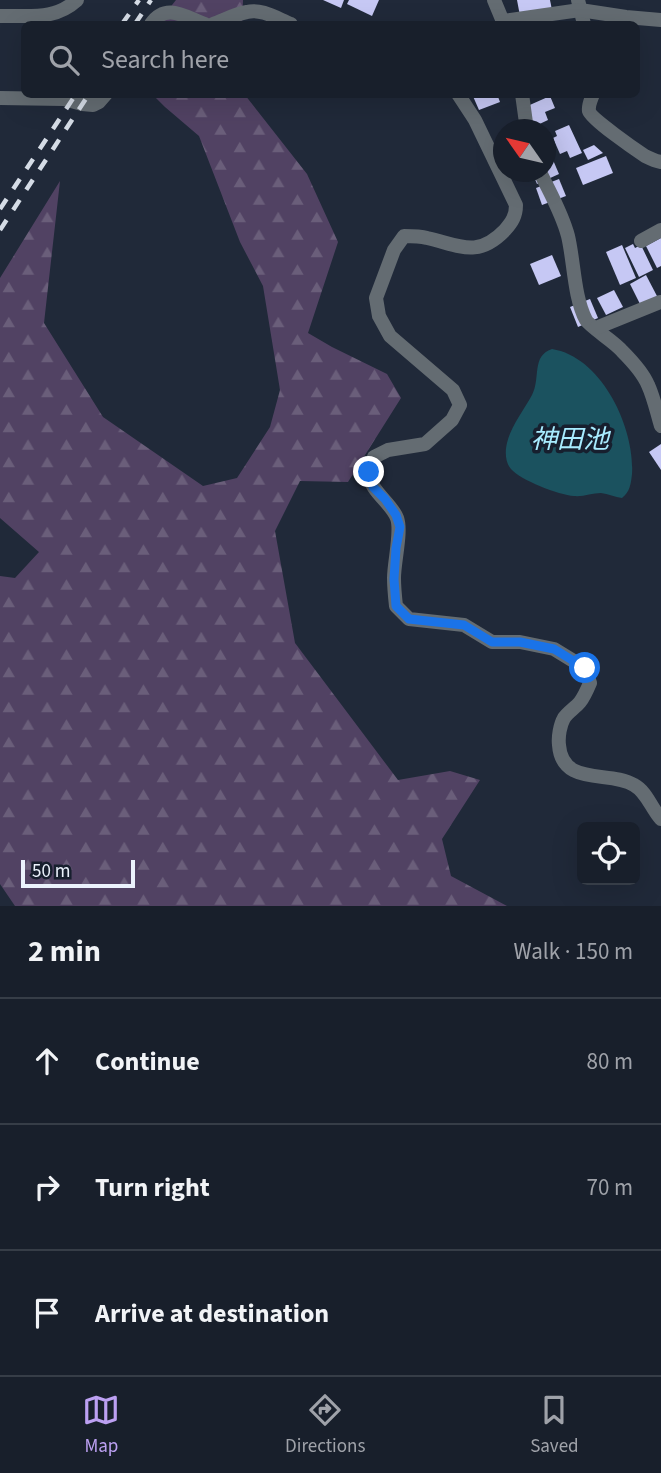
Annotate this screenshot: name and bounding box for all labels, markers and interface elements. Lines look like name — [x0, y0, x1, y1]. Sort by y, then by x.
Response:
search box — [21, 21, 640, 98]
icon: search — [45, 41, 83, 79]
text: Search here — [101, 41, 229, 78]
north arrow — [493, 119, 556, 182]
water label: 神田池 — [531, 421, 612, 458]
route end — [353, 456, 384, 487]
route start — [569, 652, 600, 683]
map controls — [577, 822, 640, 885]
button: locate — [577, 822, 640, 885]
scale bar — [21, 857, 135, 889]
text: 50 m — [32, 858, 70, 885]
text: 2 min — [28, 930, 101, 973]
text: Walk · 150 m — [514, 935, 633, 968]
icon: ahead — [28, 1042, 66, 1080]
text: Continue — [95, 1043, 200, 1080]
text: 80 m — [586, 1045, 633, 1078]
icon: right — [28, 1168, 66, 1206]
text: Turn right — [95, 1169, 210, 1206]
text: 70 m — [586, 1171, 633, 1204]
icon: arrive — [28, 1294, 66, 1332]
text: Arrive at destination — [95, 1295, 329, 1332]
tab: Map — [82, 1391, 120, 1460]
tab: Directions — [285, 1391, 365, 1460]
tab: Saved — [530, 1391, 579, 1460]

